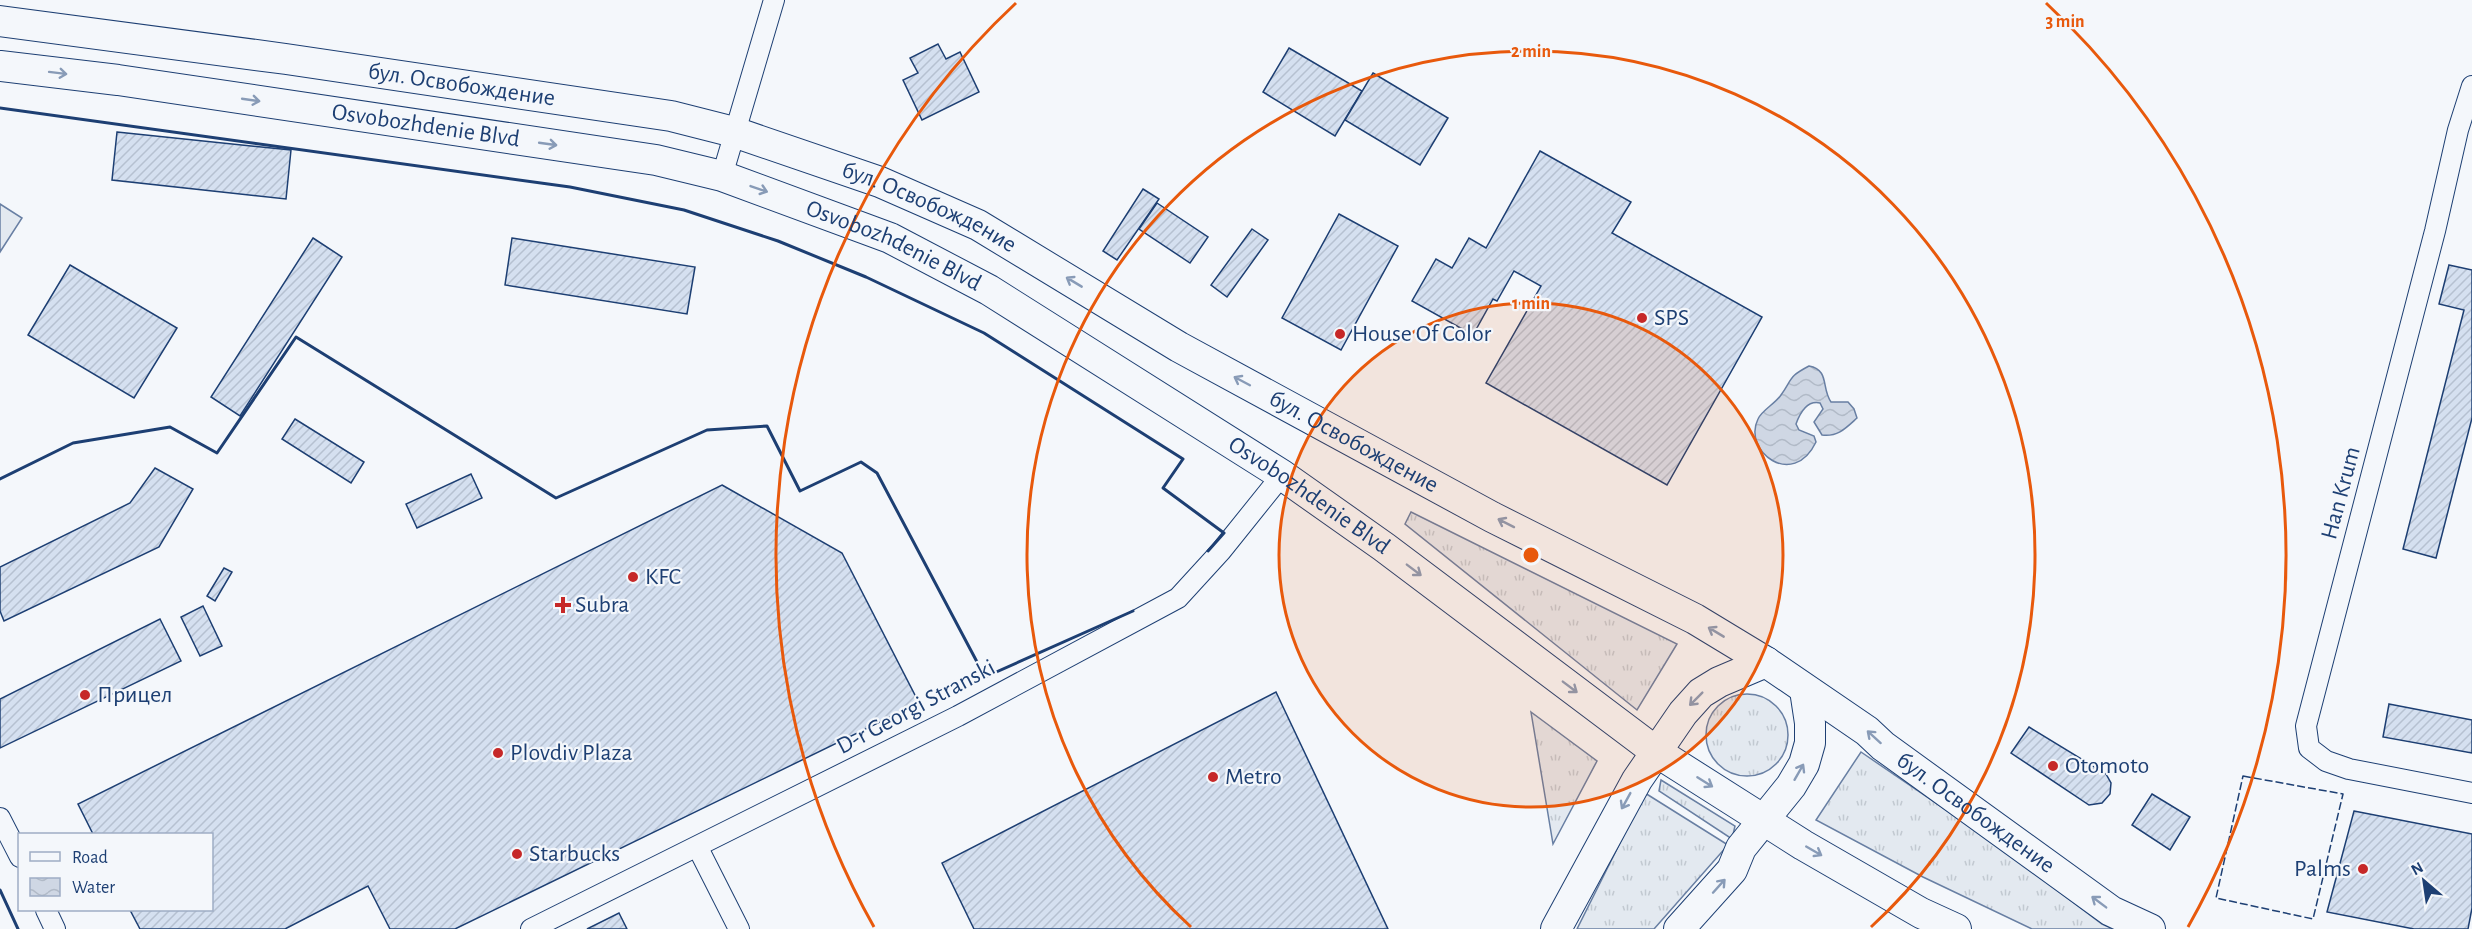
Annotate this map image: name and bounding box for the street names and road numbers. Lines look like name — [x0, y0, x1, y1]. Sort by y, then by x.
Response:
street label: бул. Освобождение — [366, 59, 557, 111]
street label: Osvobozhdenie Blvd — [330, 100, 521, 152]
street label: бул. Освобождение — [839, 158, 1020, 257]
street label: Osvobozhdenie Blvd — [803, 196, 985, 296]
street label: бул. Освобождение — [1265, 386, 1442, 497]
street label: Osvobozhdenie Blvd — [1224, 432, 1394, 559]
street label: Han Krum — [2317, 444, 2365, 542]
street label: D-r Georgi Stranski — [833, 655, 999, 759]
street label: бул. Освобождение — [1892, 748, 2059, 878]

